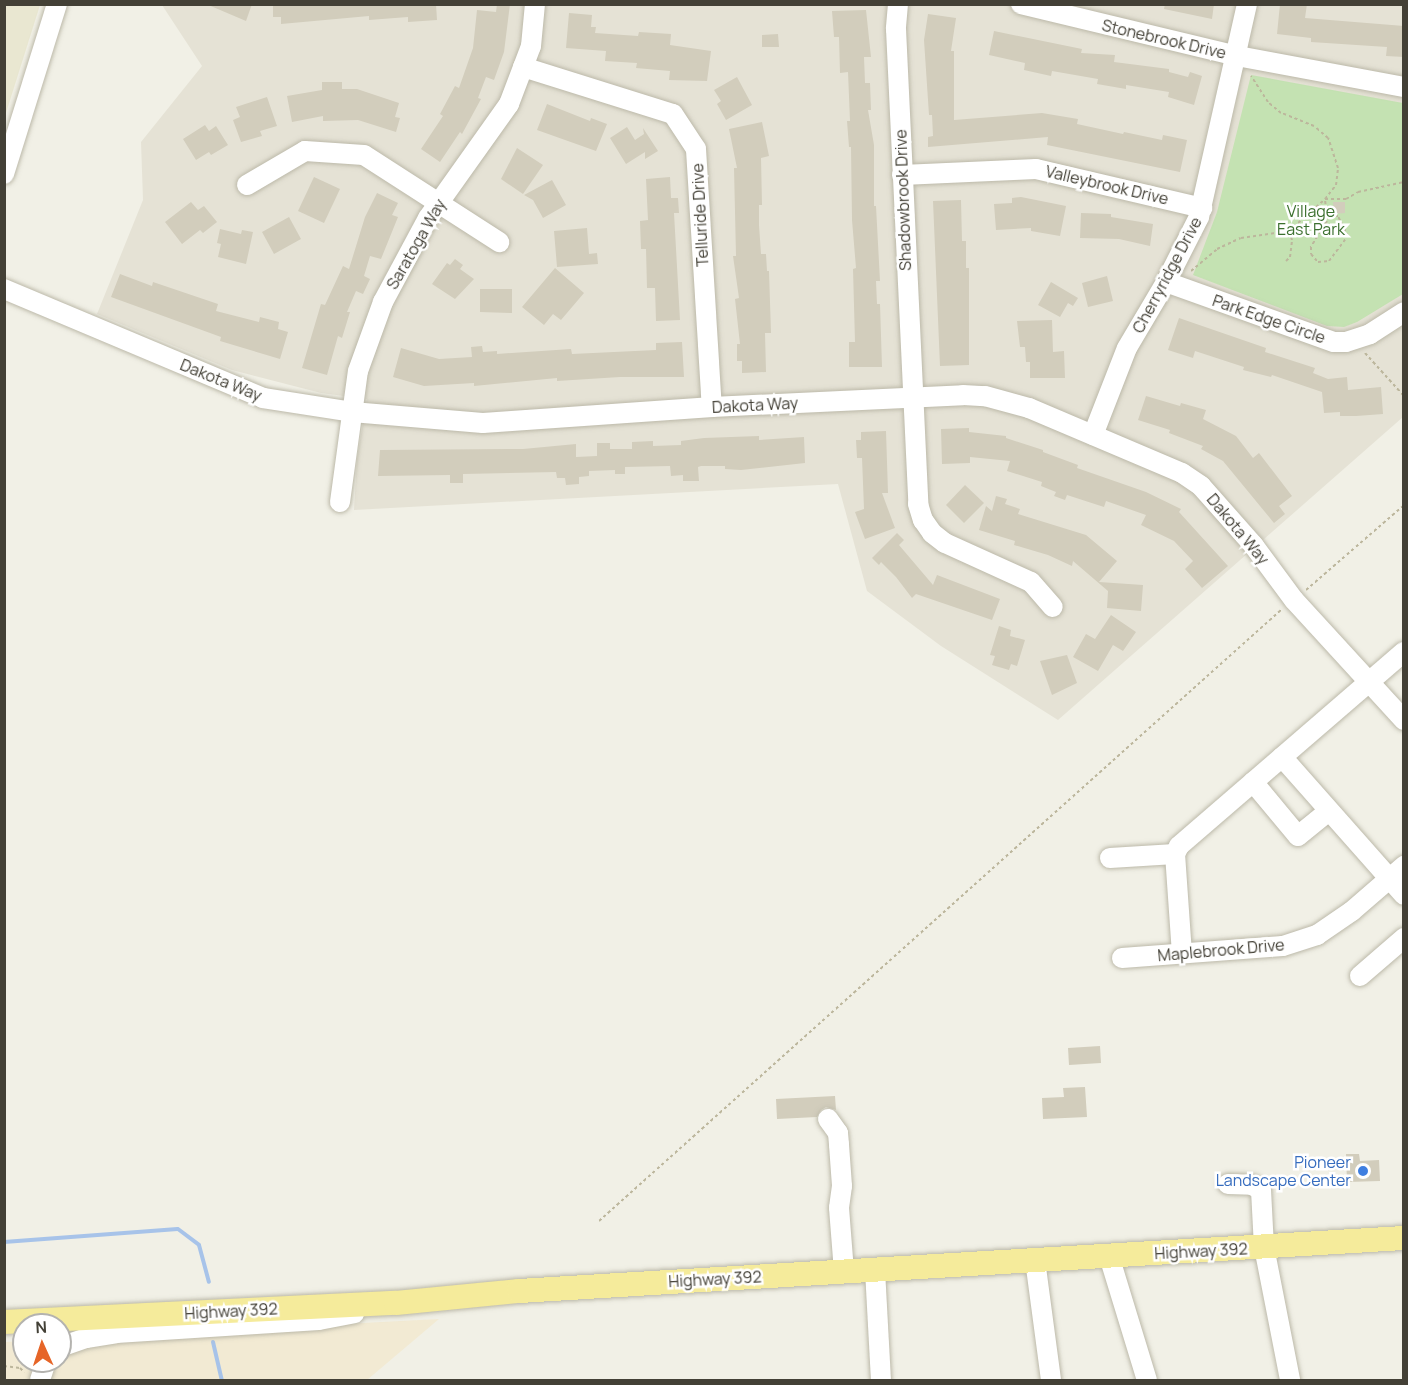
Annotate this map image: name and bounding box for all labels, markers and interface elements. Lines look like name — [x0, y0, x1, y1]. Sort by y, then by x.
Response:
street label: Stonebrook Drive — [1100, 15, 1228, 63]
street label: Shadowbrook Drive — [891, 129, 915, 271]
street label: Valleybrook Drive — [1044, 162, 1170, 208]
street label: Telluride Drive — [688, 163, 712, 267]
street label: Saratoga Way — [382, 195, 450, 293]
park label: Village East Park — [1277, 201, 1345, 239]
street label: Cherryridge Drive — [1128, 214, 1206, 336]
street label: Park Edge Circle — [1210, 291, 1328, 347]
street label: Dakota Way — [177, 355, 265, 405]
street label: Dakota Way — [711, 393, 799, 417]
street label: Dakota Way — [1203, 490, 1273, 568]
street label: Maplebrook Drive — [1157, 935, 1285, 965]
place label: Pioneer Landscape Center — [1216, 1152, 1351, 1190]
marker: Pioneer Landscape Center — [1356, 1164, 1370, 1178]
street label: Highway 392 — [1154, 1239, 1248, 1263]
street label: Highway 392 — [668, 1267, 762, 1291]
street label: Highway 392 — [184, 1299, 278, 1323]
north arrow — [12, 1313, 72, 1373]
text: N — [35, 1316, 47, 1338]

